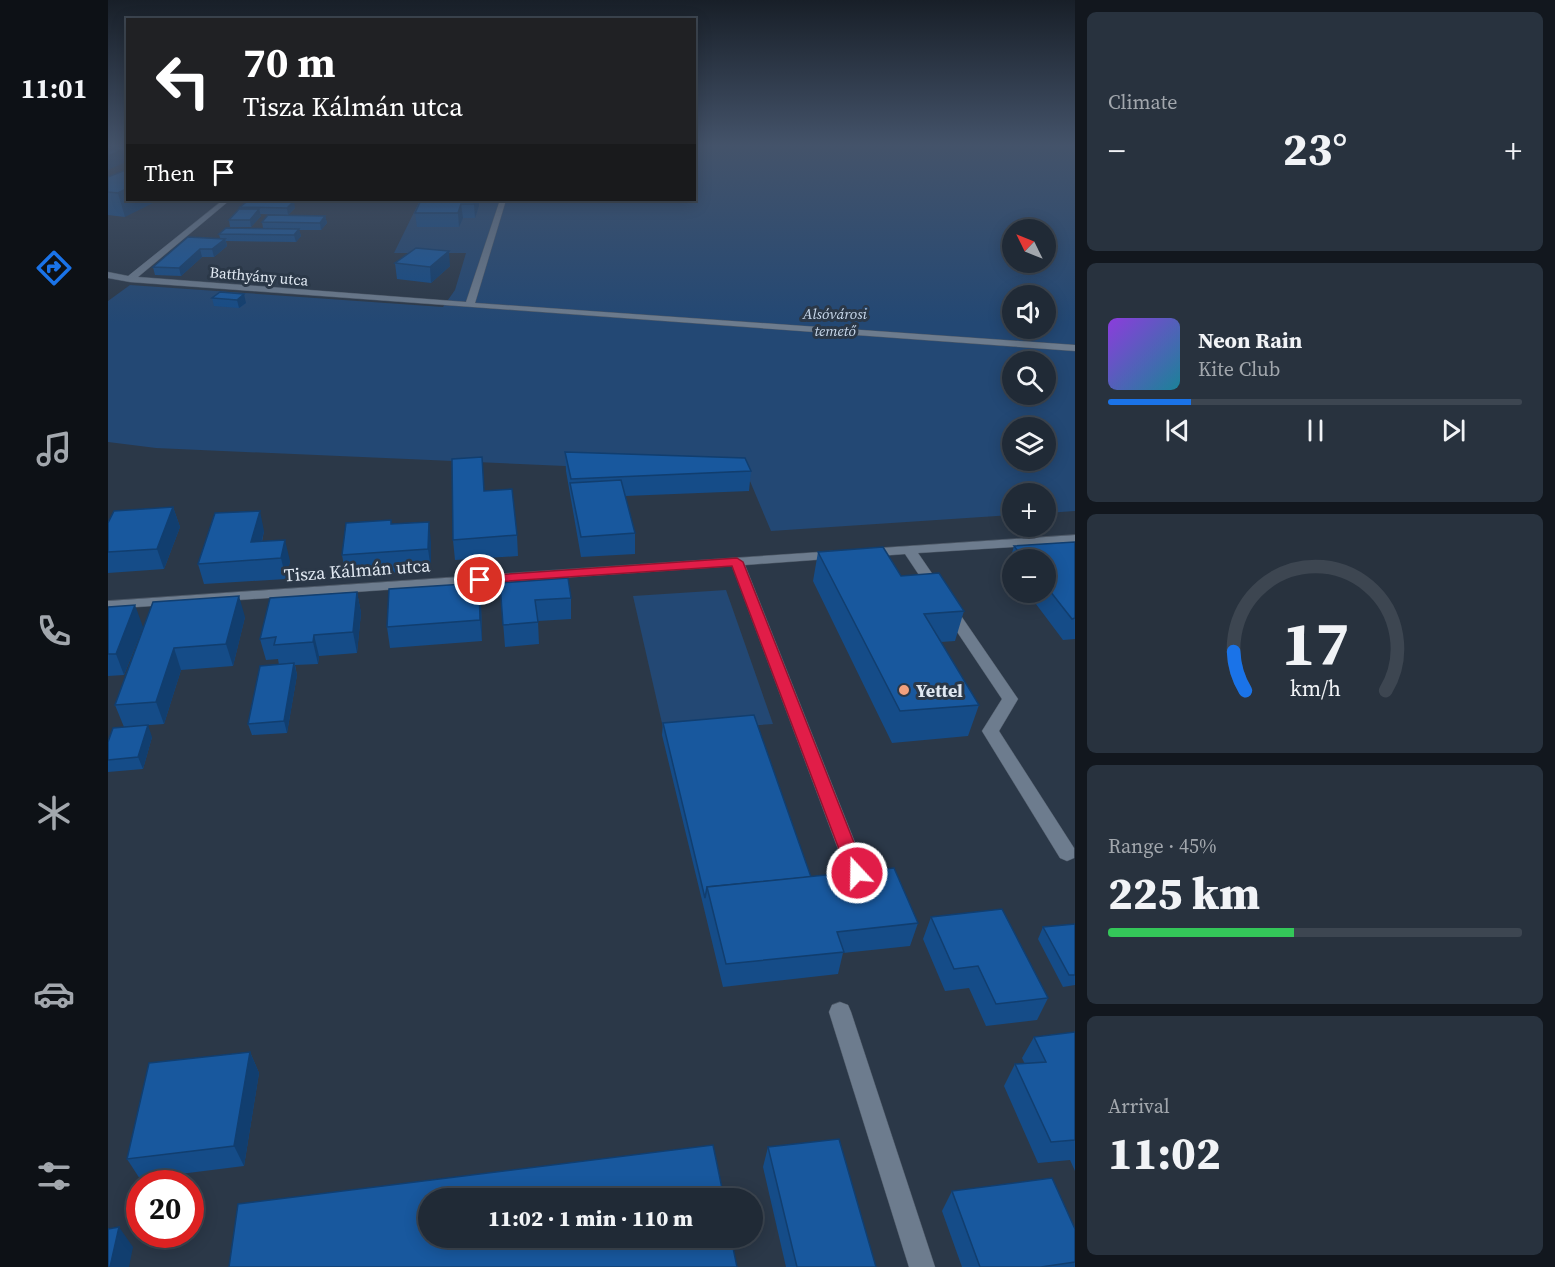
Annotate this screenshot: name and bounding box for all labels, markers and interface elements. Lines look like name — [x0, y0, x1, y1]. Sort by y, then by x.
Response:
text: 70 m — [243, 33, 336, 91]
icon: left — [144, 42, 222, 120]
text: 11:01 — [21, 70, 87, 107]
text: Tisza Kálmán utca — [243, 88, 463, 125]
text: Climate — [1108, 88, 1177, 116]
text: 23° — [1283, 118, 1347, 180]
text: − — [1108, 128, 1126, 173]
text: + — [1504, 128, 1522, 173]
icon: arrive — [207, 156, 240, 189]
text: Then — [144, 158, 195, 188]
north arrow — [1002, 219, 1056, 273]
map controls — [1002, 219, 1056, 603]
icon: directions — [33, 247, 75, 289]
street label: Batthyány utca — [209, 261, 310, 291]
button: sound — [1002, 285, 1056, 339]
park label: Alsóvárosi temető — [802, 303, 868, 341]
text: Neon Rain — [1198, 325, 1302, 355]
button: search — [1002, 351, 1056, 405]
text: Kite Club — [1198, 355, 1280, 383]
icon: previous — [1161, 414, 1194, 447]
icon: pause — [1299, 414, 1332, 447]
icon: next — [1437, 414, 1470, 447]
button: layers — [1002, 417, 1056, 471]
icon: music — [33, 428, 75, 470]
button: + — [1002, 483, 1056, 537]
button: − — [1002, 549, 1056, 603]
street label: Tisza Kálmán utca — [283, 552, 432, 588]
pin — [454, 554, 505, 605]
icon: arrive — [463, 563, 496, 596]
text: 17 — [1281, 600, 1349, 686]
icon: phone — [33, 610, 75, 652]
text: km/h — [1289, 674, 1341, 703]
place label: Yettel — [916, 678, 963, 703]
marker: Yettel — [897, 683, 911, 697]
icon: climate — [33, 792, 75, 834]
text: Range · 45% — [1108, 832, 1217, 860]
position arrow — [825, 841, 889, 905]
text: 225 km — [1108, 862, 1260, 924]
icon: car — [33, 973, 75, 1015]
text: Arrival — [1108, 1092, 1170, 1120]
text: 11:02 — [1108, 1122, 1221, 1184]
icon: filters — [33, 1155, 75, 1197]
speed limit sign: 20 — [126, 1170, 204, 1248]
text: 11:02 · 1 min · 110 m — [488, 1203, 693, 1233]

